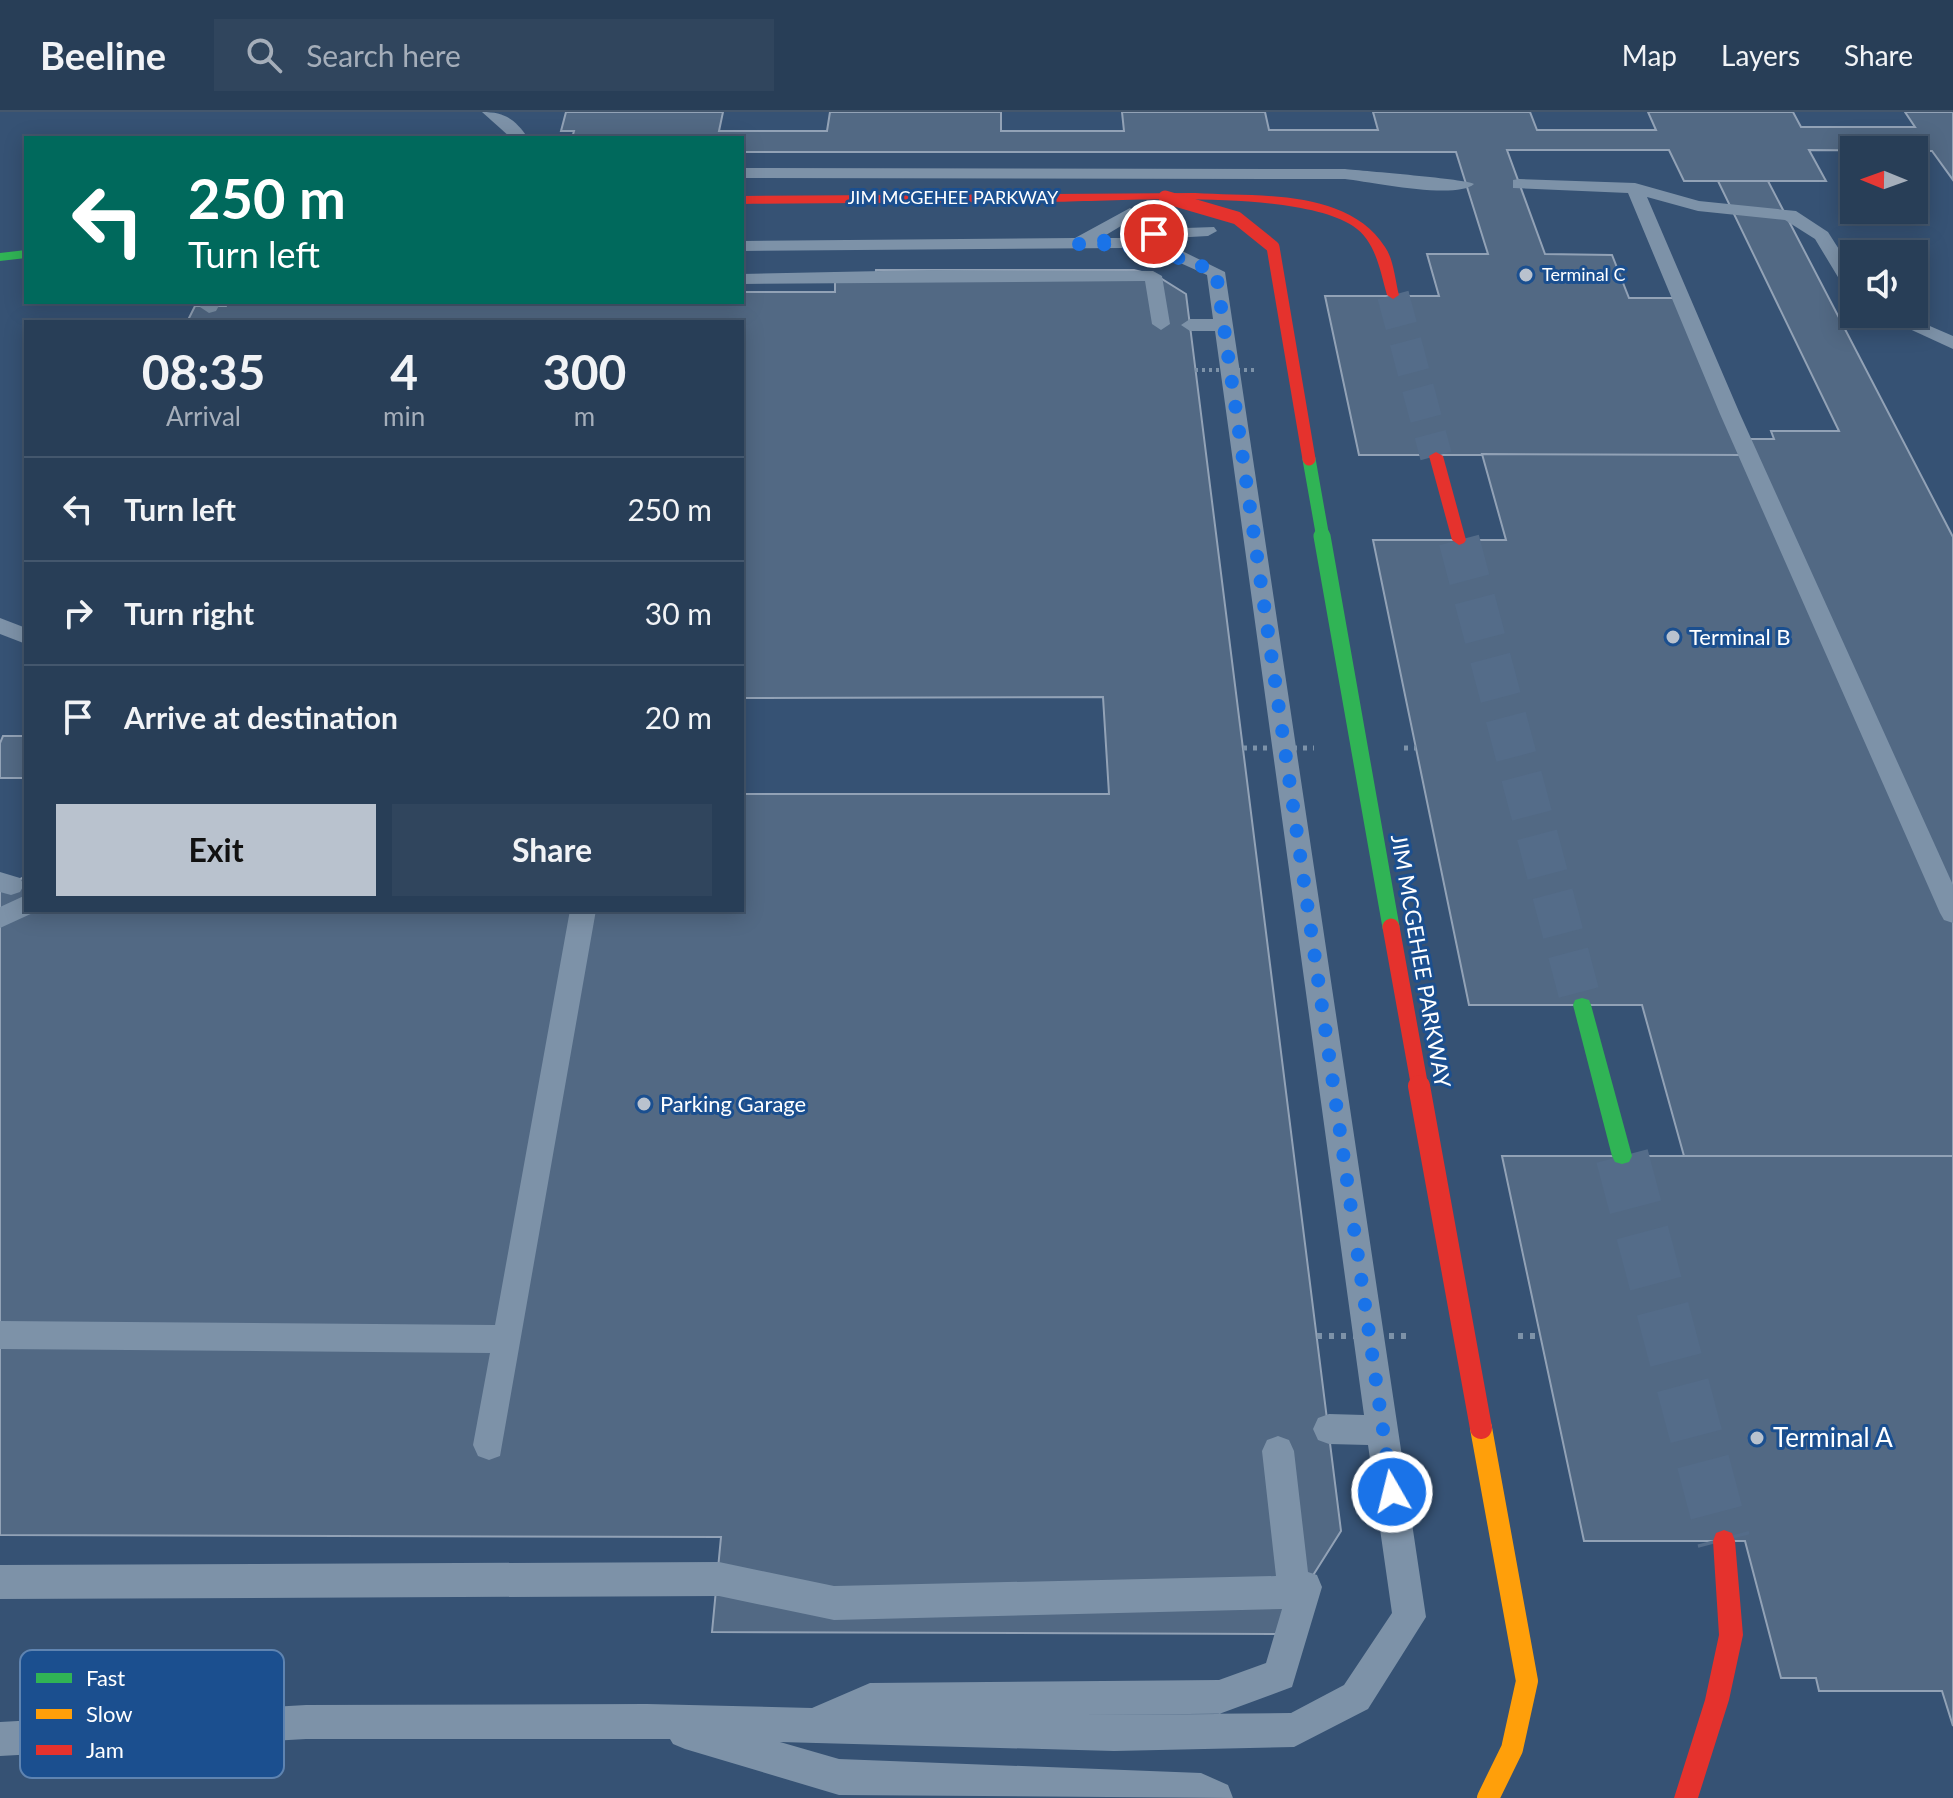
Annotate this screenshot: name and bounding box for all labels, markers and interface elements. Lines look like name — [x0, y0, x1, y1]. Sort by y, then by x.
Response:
search box — [214, 19, 774, 91]
text: Beeline — [40, 32, 166, 78]
icon: search — [242, 33, 286, 77]
text: Search here — [306, 37, 461, 73]
text: Map — [1622, 38, 1677, 72]
text: Layers — [1721, 38, 1800, 72]
text: Share — [1844, 38, 1913, 72]
north arrow — [1840, 136, 1928, 224]
map controls — [1840, 136, 1928, 328]
text: 250 m — [188, 164, 346, 231]
icon: left — [56, 168, 160, 272]
street label: JIM MCGEHEE PARKWAY — [848, 186, 1059, 208]
pin — [1120, 200, 1188, 268]
icon: arrive — [1132, 212, 1176, 256]
text: Turn left — [188, 232, 320, 276]
button: sound — [1840, 240, 1928, 328]
place label: Terminal C — [1542, 263, 1626, 285]
marker: Terminal C — [1517, 266, 1535, 284]
text: 08:35 — [142, 343, 265, 400]
text: 4 — [390, 343, 418, 400]
text: 300 — [543, 343, 626, 400]
text: Arrival — [166, 400, 241, 432]
text: min — [383, 400, 425, 432]
text: m — [574, 400, 595, 432]
icon: left — [56, 487, 100, 531]
text: Turn left — [124, 491, 236, 527]
text: 250 m — [627, 491, 712, 527]
icon: right — [56, 591, 100, 635]
text: Turn right — [124, 595, 254, 631]
text: 30 m — [645, 595, 712, 631]
place label: Terminal B — [1689, 623, 1791, 650]
marker: Terminal B — [1664, 628, 1682, 646]
icon: arrive — [56, 695, 100, 739]
text: Arrive at destination — [124, 699, 398, 735]
text: 20 m — [645, 699, 712, 735]
button: Exit — [56, 804, 376, 896]
button: Share — [392, 804, 712, 896]
street label: JIM MCGEHEE PARKWAY — [1386, 832, 1457, 1090]
place label: Parking Garage — [660, 1090, 806, 1117]
marker: Parking Garage — [635, 1095, 653, 1113]
place label: Terminal A — [1773, 1421, 1893, 1453]
marker: Terminal A — [1748, 1429, 1766, 1447]
position arrow — [1350, 1450, 1434, 1534]
legend — [20, 1650, 284, 1778]
text: Fast — [86, 1664, 125, 1691]
text: Slow — [86, 1700, 133, 1727]
text: Jam — [86, 1736, 124, 1763]

